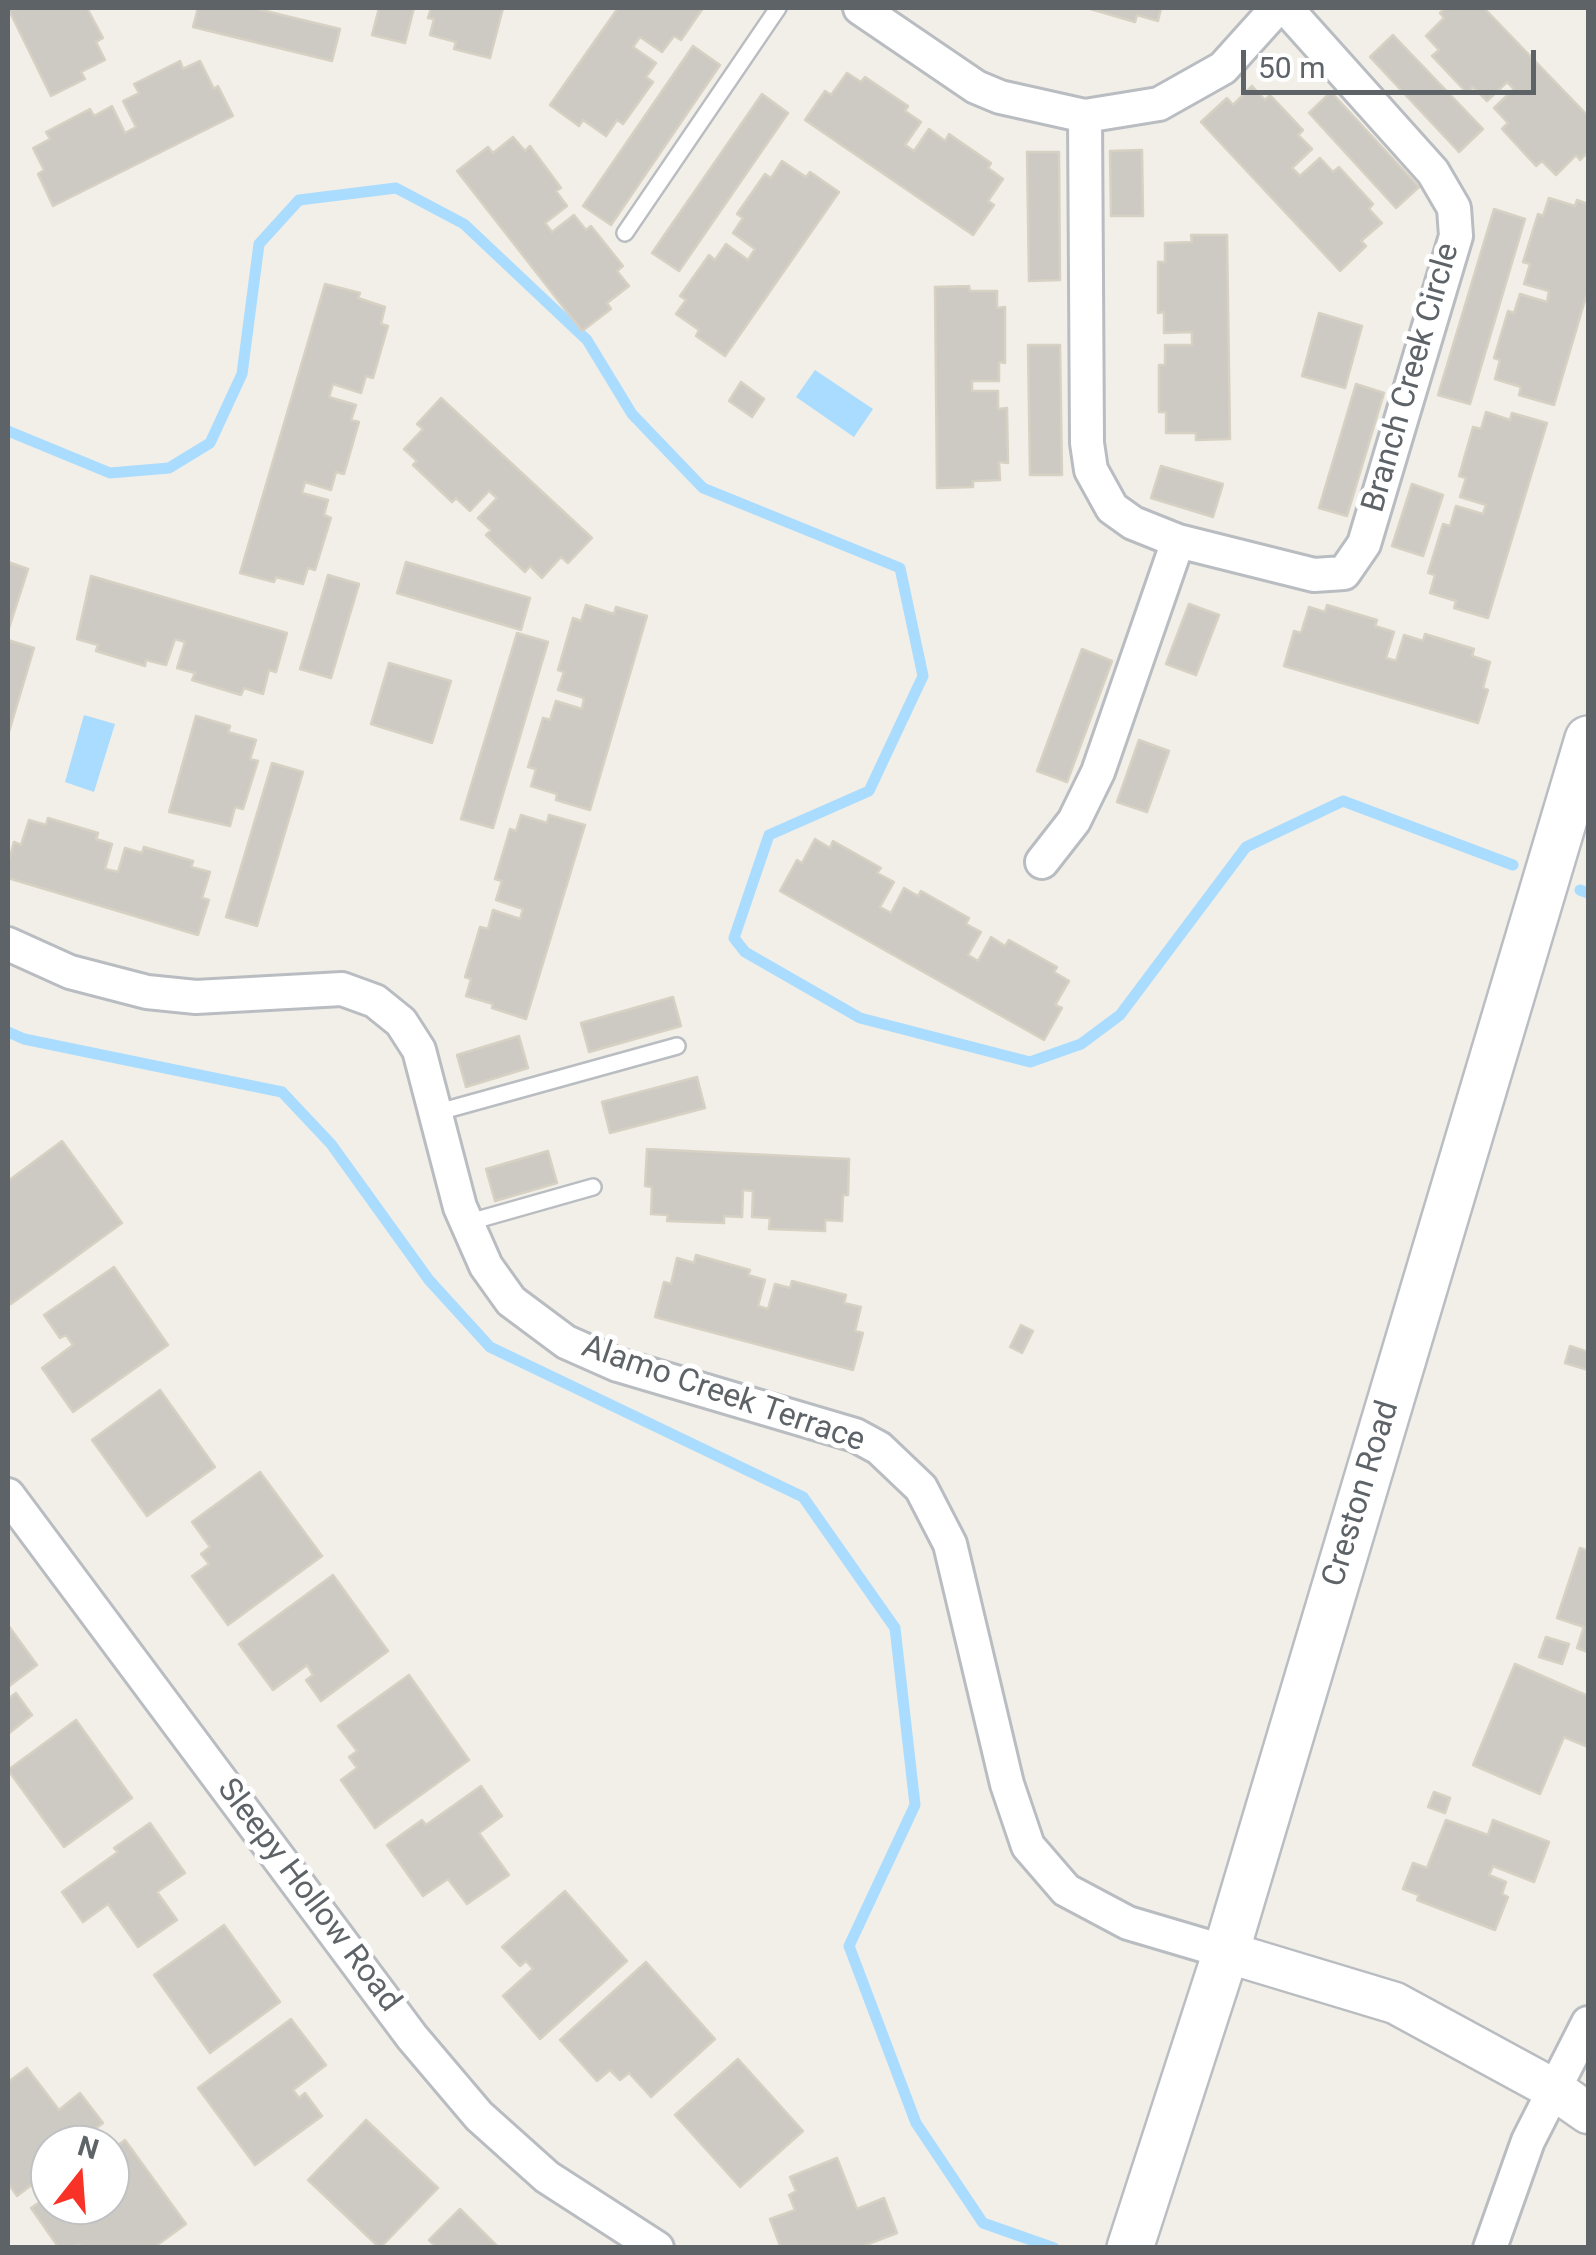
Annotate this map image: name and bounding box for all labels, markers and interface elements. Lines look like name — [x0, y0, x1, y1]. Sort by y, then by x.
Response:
scale bar — [1246, 30, 1541, 92]
text: 50 m — [1258, 50, 1325, 85]
street label: Branch Creek Circle — [1355, 239, 1469, 517]
street label: Alamo Creek Terrace — [577, 1329, 869, 1461]
street label: Creston Road — [1316, 1396, 1408, 1592]
street label: Sleepy Hollow Road — [208, 1772, 408, 2020]
north arrow — [30, 2125, 130, 2225]
text: N — [74, 2129, 103, 2166]

